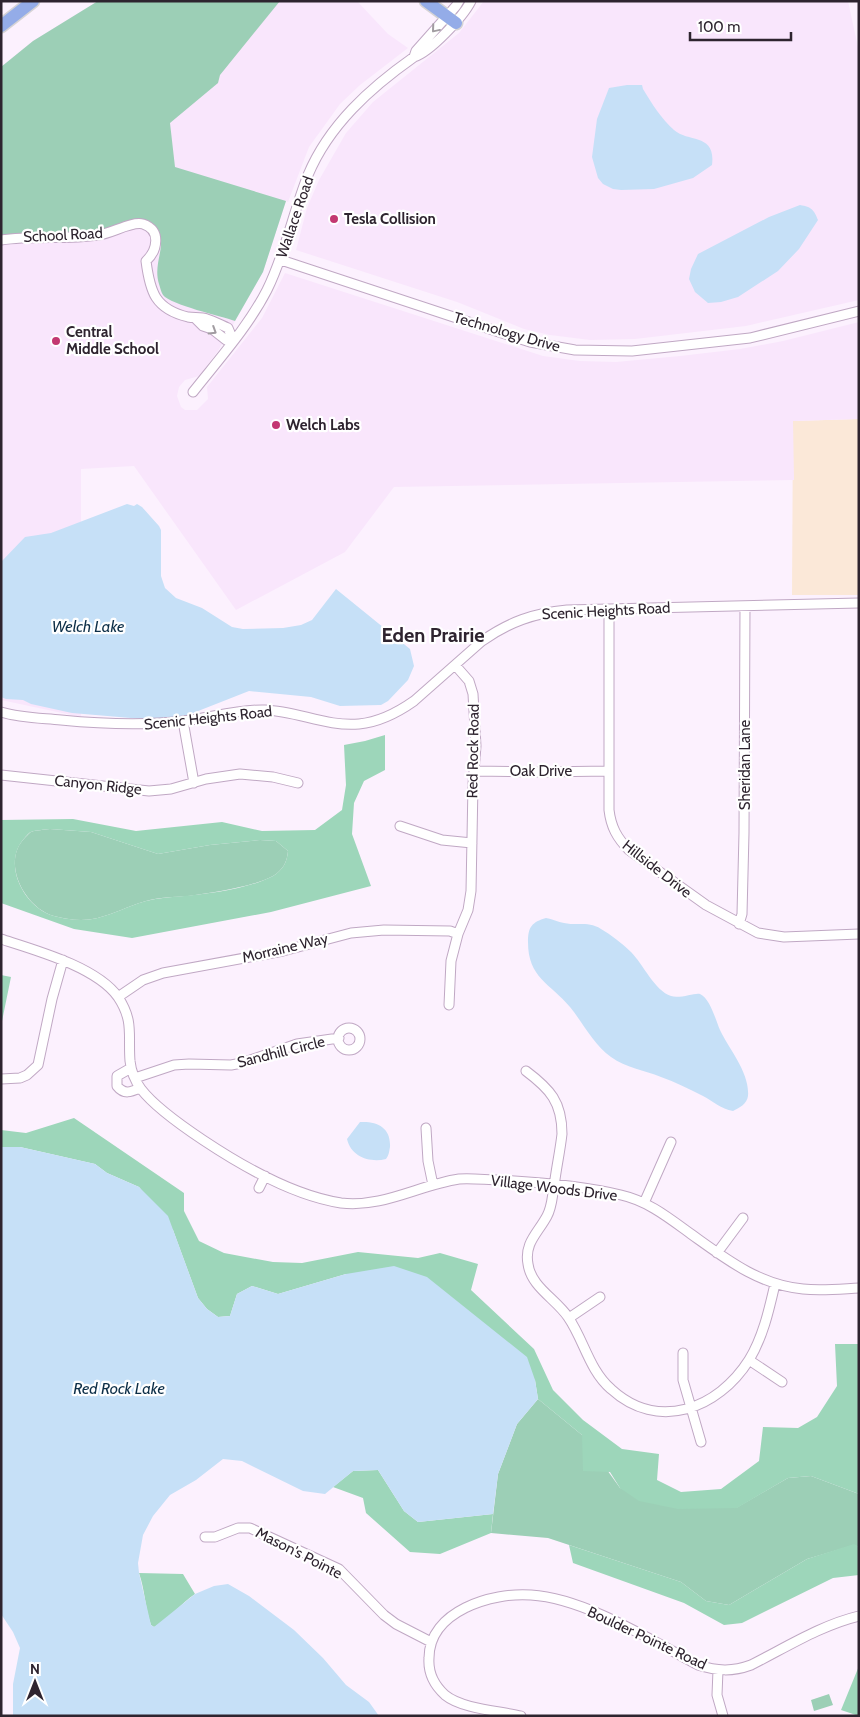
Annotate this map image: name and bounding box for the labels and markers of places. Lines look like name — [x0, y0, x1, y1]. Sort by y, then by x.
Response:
place label: Tesla Collision — [344, 210, 436, 228]
marker: Tesla Collision — [328, 213, 340, 225]
place label: Central Middle School — [66, 323, 159, 358]
marker: Central Middle School — [50, 335, 62, 347]
place label: Welch Labs — [286, 416, 360, 434]
marker: Welch Labs — [270, 419, 282, 431]

